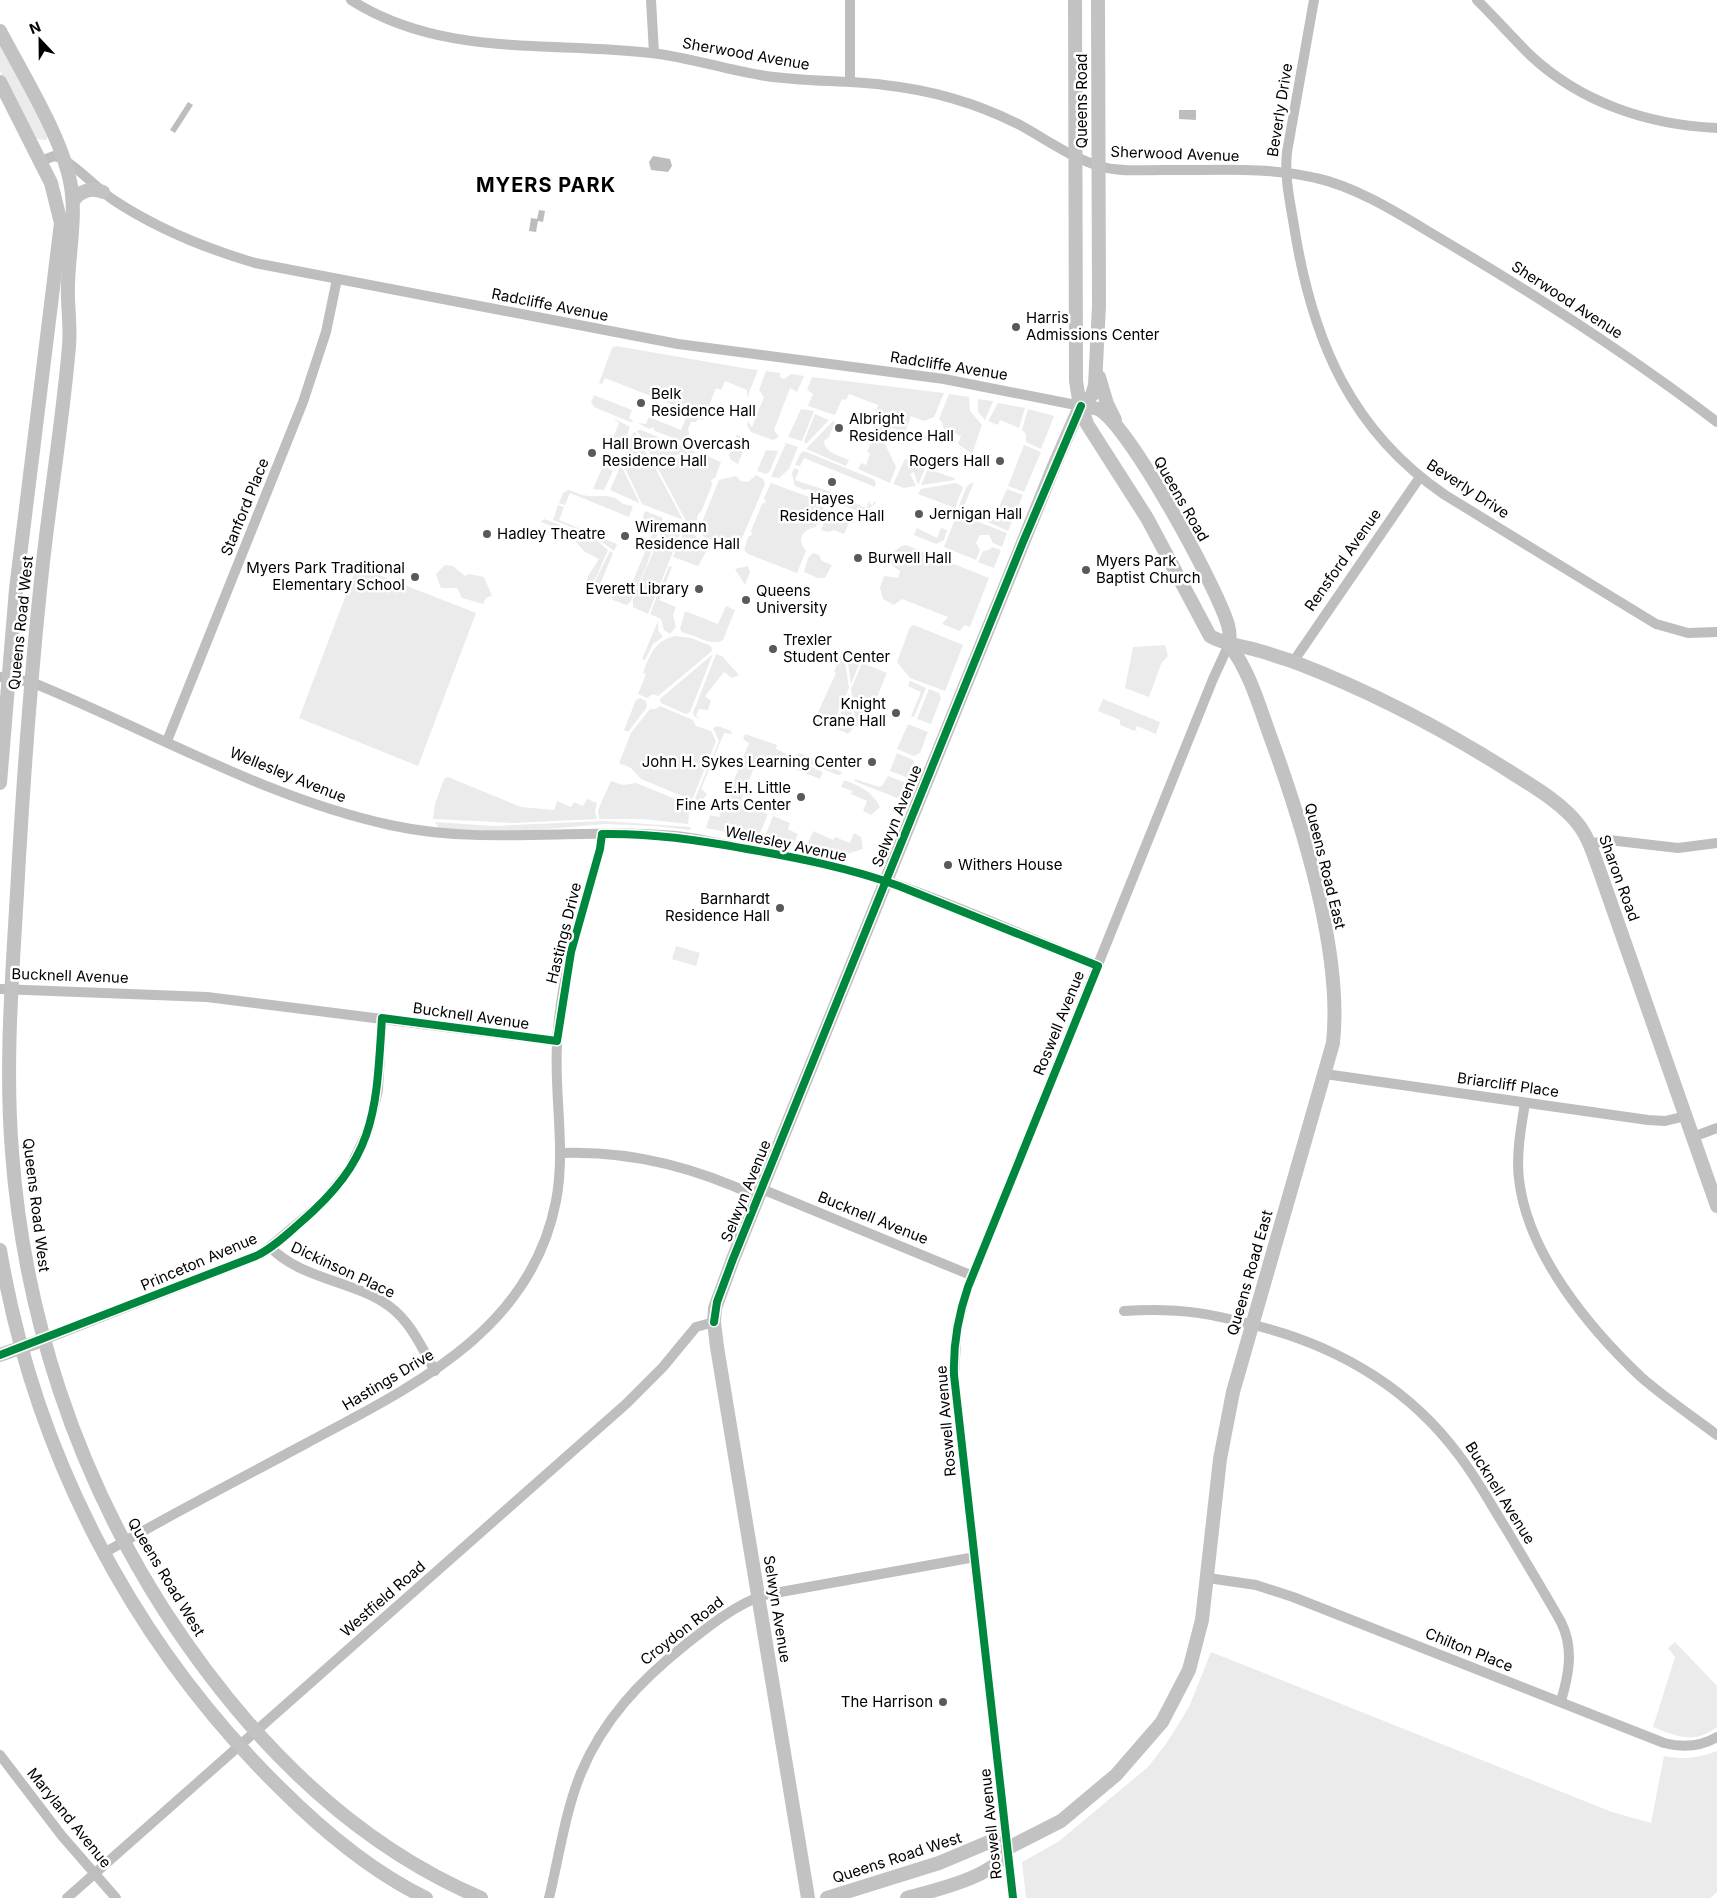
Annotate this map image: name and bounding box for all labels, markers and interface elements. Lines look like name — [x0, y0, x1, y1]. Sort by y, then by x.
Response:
north arrow — [15, 15, 65, 65]
text: N — [27, 18, 43, 37]
street label: Sherwood Avenue — [681, 33, 811, 74]
street label: Queens Road — [1072, 53, 1091, 149]
street label: Beverly Drive — [1263, 62, 1296, 158]
street label: Sherwood Avenue — [1110, 142, 1240, 165]
district label: MYERS PARK — [476, 173, 616, 197]
street label: Sherwood Avenue — [1508, 256, 1627, 343]
street label: Radcliffe Avenue — [490, 284, 610, 325]
place label: Harris Admissions Center — [1026, 308, 1160, 344]
marker: Harris Admissions Center — [1010, 321, 1022, 333]
street label: Radcliffe Avenue — [889, 347, 1009, 384]
place label: Belk Residence Hall — [651, 384, 756, 420]
marker: Belk Residence Hall — [635, 397, 647, 409]
place label: Albright Residence Hall — [849, 409, 954, 445]
marker: Albright Residence Hall — [833, 422, 845, 434]
place label: Hall Brown Overcash Residence Hall — [602, 434, 750, 470]
marker: Hall Brown Overcash Residence Hall — [586, 447, 598, 459]
place label: Rogers Hall — [909, 451, 990, 470]
street label: Queens Road — [1149, 453, 1213, 545]
street label: Stanford Place — [216, 455, 273, 558]
marker: Rogers Hall — [994, 455, 1006, 467]
street label: Beverly Drive — [1423, 455, 1513, 522]
marker: Hayes Residence Hall — [826, 476, 838, 488]
place label: Hayes Residence Hall — [780, 489, 884, 525]
place label: Jernigan Hall — [929, 504, 1022, 523]
street label: Rensford Avenue — [1300, 505, 1385, 615]
marker: Jernigan Hall — [913, 508, 925, 520]
place label: Wiremann Residence Hall — [635, 517, 740, 553]
place label: Hadley Theatre — [497, 524, 605, 543]
marker: Hadley Theatre — [481, 528, 493, 540]
marker: Wiremann Residence Hall — [619, 530, 631, 542]
place label: Burwell Hall — [868, 548, 952, 567]
place label: Myers Park Baptist Church — [1096, 551, 1201, 587]
marker: Burwell Hall — [852, 552, 864, 564]
street label: Queens Road West — [4, 555, 37, 691]
place label: Myers Park Traditional Elementary School — [246, 558, 405, 594]
marker: Myers Park Baptist Church — [1080, 564, 1092, 576]
marker: Myers Park Traditional Elementary School — [409, 571, 421, 583]
place label: Everett Library — [586, 579, 690, 598]
place label: Queens University — [756, 581, 828, 617]
marker: Everett Library — [693, 583, 705, 595]
marker: Queens University — [740, 594, 752, 606]
place label: Trexler Student Center — [783, 630, 890, 666]
marker: Trexler Student Center — [767, 643, 779, 655]
place label: Knight Crane Hall — [812, 694, 886, 730]
marker: Knight Crane Hall — [890, 707, 902, 719]
street label: Wellesley Avenue — [227, 742, 349, 807]
place label: John H. Sykes Learning Center — [642, 752, 862, 771]
marker: John H. Sykes Learning Center — [866, 756, 878, 768]
street label: Selwyn Avenue — [867, 762, 926, 870]
place label: E.H. Little Fine Arts Center — [676, 778, 791, 814]
marker: E.H. Little Fine Arts Center — [795, 791, 807, 803]
street label: Queens Road East — [1301, 801, 1350, 931]
street label: Wellesley Avenue — [723, 821, 849, 866]
street label: Sharon Road — [1595, 832, 1644, 924]
place label: Withers House — [958, 855, 1062, 874]
marker: Withers House — [942, 859, 954, 871]
street label: Hastings Drive — [542, 880, 585, 985]
place label: Barnhardt Residence Hall — [665, 889, 770, 925]
marker: Barnhardt Residence Hall — [774, 902, 786, 914]
street label: Bucknell Avenue — [11, 964, 129, 987]
street label: Roswell Avenue — [1029, 968, 1088, 1078]
street label: Bucknell Avenue — [412, 998, 530, 1033]
street label: Briarcliff Place — [1456, 1068, 1560, 1101]
street label: Queens Road West — [19, 1137, 54, 1273]
street label: Selwyn Avenue — [716, 1137, 775, 1245]
street label: Bucknell Avenue — [815, 1187, 931, 1248]
street label: Queens Road East — [1223, 1208, 1277, 1338]
street label: Princeton Avenue — [138, 1228, 260, 1295]
street label: Dickinson Place — [288, 1237, 398, 1302]
street label: Hastings Drive — [339, 1345, 437, 1414]
street label: Roswell Avenue — [931, 1365, 960, 1477]
street label: Bucknell Avenue — [1461, 1438, 1540, 1547]
street label: Queens Road West — [124, 1514, 209, 1639]
street label: Selwyn Avenue — [760, 1554, 795, 1664]
street label: Westfield Road — [336, 1557, 429, 1641]
street label: Croydon Road — [636, 1592, 727, 1669]
street label: Chilton Place — [1422, 1623, 1516, 1676]
place label: The Harrison — [841, 1692, 933, 1711]
marker: The Harrison — [937, 1696, 949, 1708]
street label: Maryland Avenue — [23, 1764, 116, 1872]
street label: Roswell Avenue — [975, 1768, 1006, 1880]
street label: Queens Road West — [830, 1828, 964, 1887]

